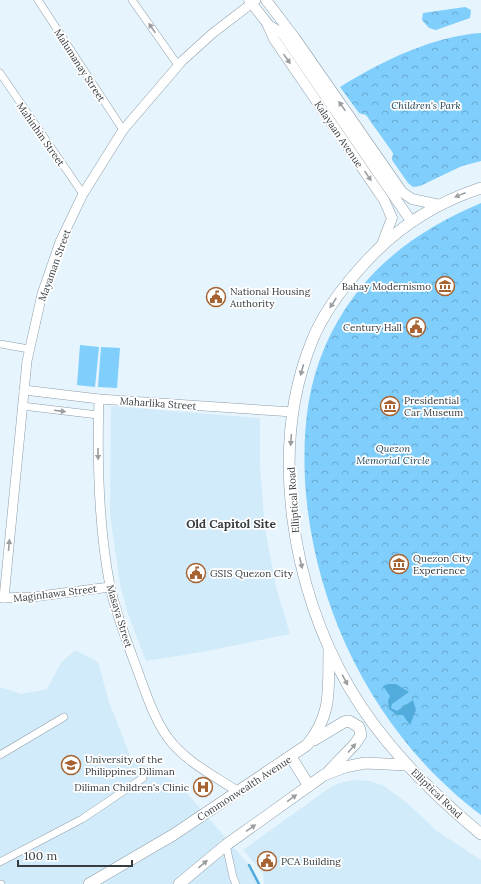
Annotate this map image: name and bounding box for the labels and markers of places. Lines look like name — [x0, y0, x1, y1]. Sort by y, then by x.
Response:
museum icon: Bahay Modernismo — [434, 275, 456, 297]
place label: Bahay Modernismo — [342, 280, 431, 293]
place label: National Housing Authority — [229, 285, 311, 310]
public building icon: National Housing Authority — [205, 286, 227, 308]
public building icon: Century Hall — [405, 316, 427, 338]
place label: Century Hall — [343, 321, 402, 334]
place label: Presidential Car Museum — [404, 394, 463, 419]
museum icon: Presidential Car Museum — [379, 395, 401, 417]
place label: Quezon City Experience — [413, 552, 472, 577]
museum icon: Quezon City Experience — [388, 553, 410, 575]
public building icon: GSIS Quezon City — [185, 562, 207, 584]
place label: GSIS Quezon City — [210, 567, 294, 580]
place label: University of the Philippines Diliman — [85, 753, 175, 778]
school or university icon: University of the Philippines Diliman — [60, 754, 82, 776]
hospital icon: Diliman Children's Clinic — [192, 776, 214, 798]
place label: Diliman Children's Clinic — [74, 781, 189, 794]
public building icon: PCA Building — [256, 850, 278, 872]
place label: PCA Building — [281, 855, 341, 868]

